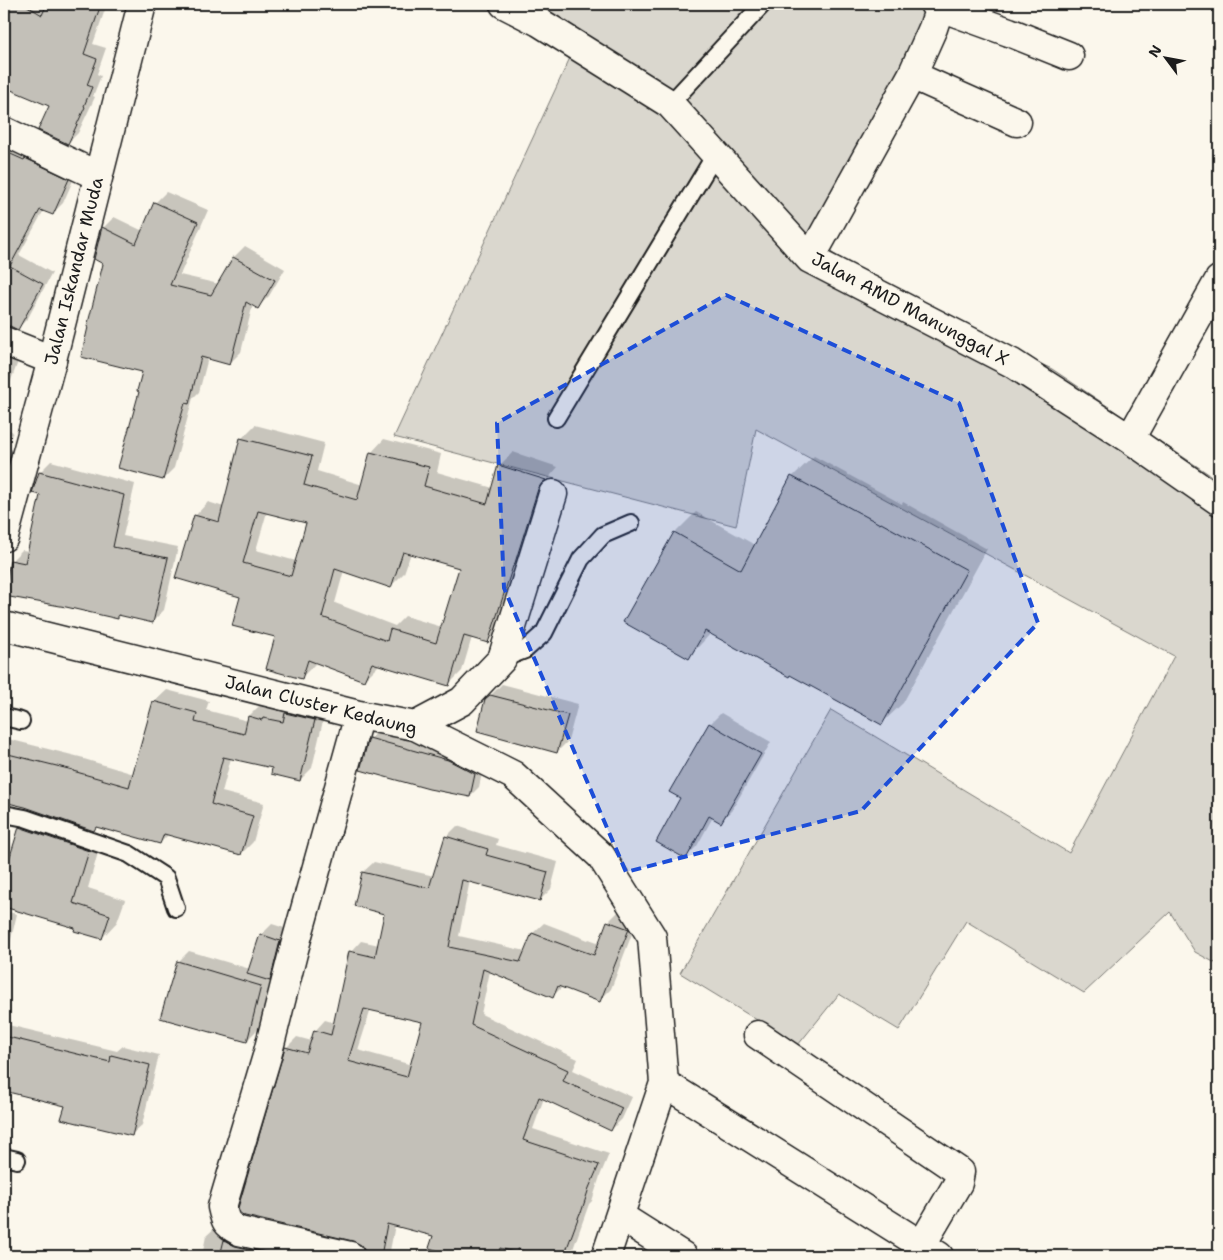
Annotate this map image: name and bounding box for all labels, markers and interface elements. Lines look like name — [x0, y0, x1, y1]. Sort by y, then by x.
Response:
north arrow — [1140, 32, 1190, 82]
text: N — [1144, 42, 1166, 61]
street label: Jalan Iskandar Muda — [39, 175, 109, 367]
street label: Jalan AMD Manunggal X — [807, 247, 1013, 371]
street label: Jalan Cluster Kedaung — [222, 669, 420, 741]

